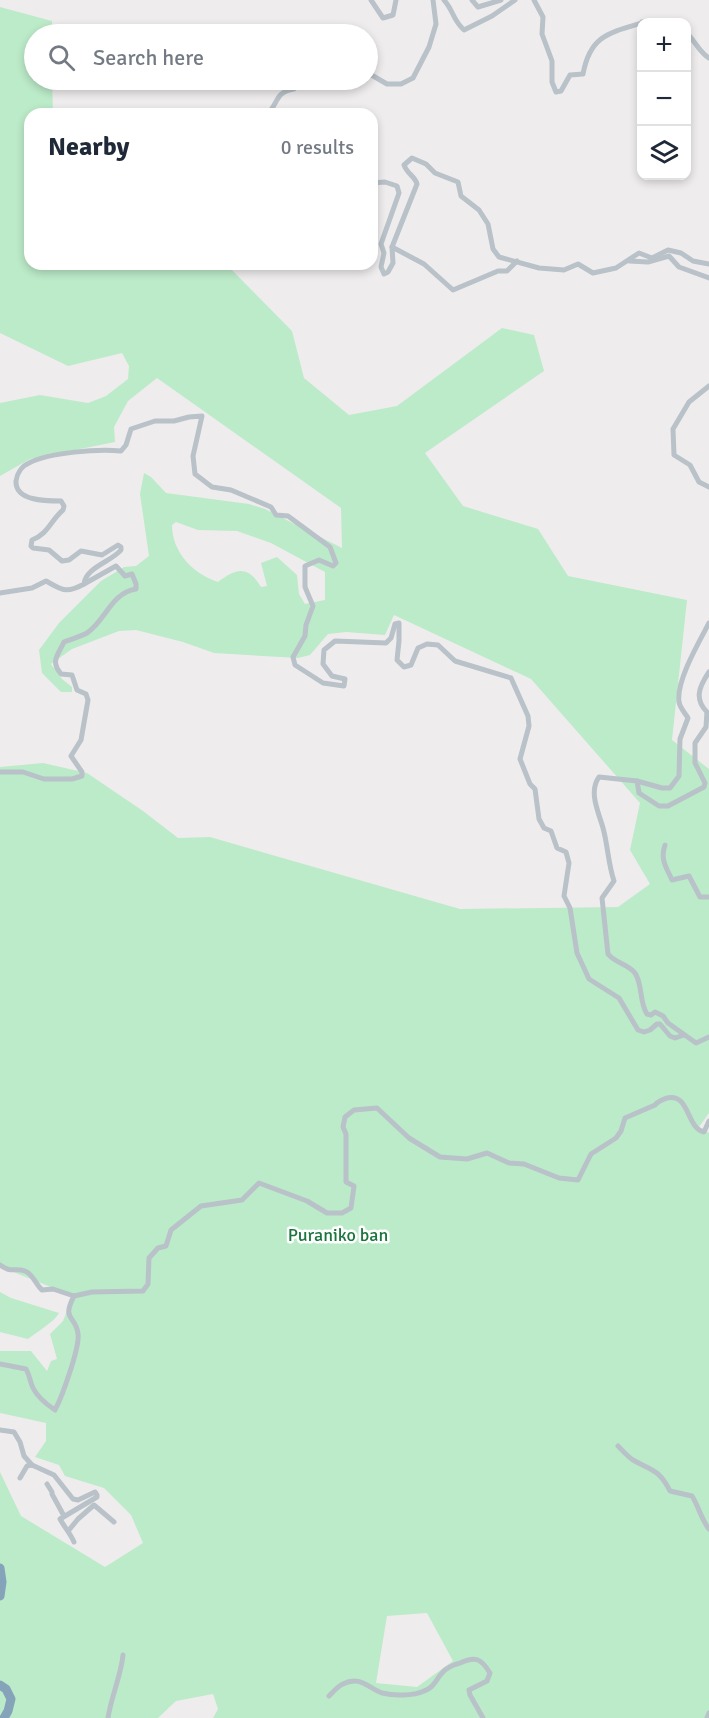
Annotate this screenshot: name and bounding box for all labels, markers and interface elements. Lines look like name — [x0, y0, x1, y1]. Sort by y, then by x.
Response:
map controls — [637, 18, 691, 180]
button: + — [637, 18, 691, 72]
search box — [24, 24, 378, 90]
icon: search — [45, 41, 78, 74]
text: Search here — [93, 44, 204, 71]
button: − — [637, 72, 691, 126]
button: layers — [637, 126, 691, 180]
text: Nearby — [48, 131, 129, 163]
text: 0 results — [281, 135, 354, 160]
park label: Puraniko ban — [288, 1224, 388, 1246]

